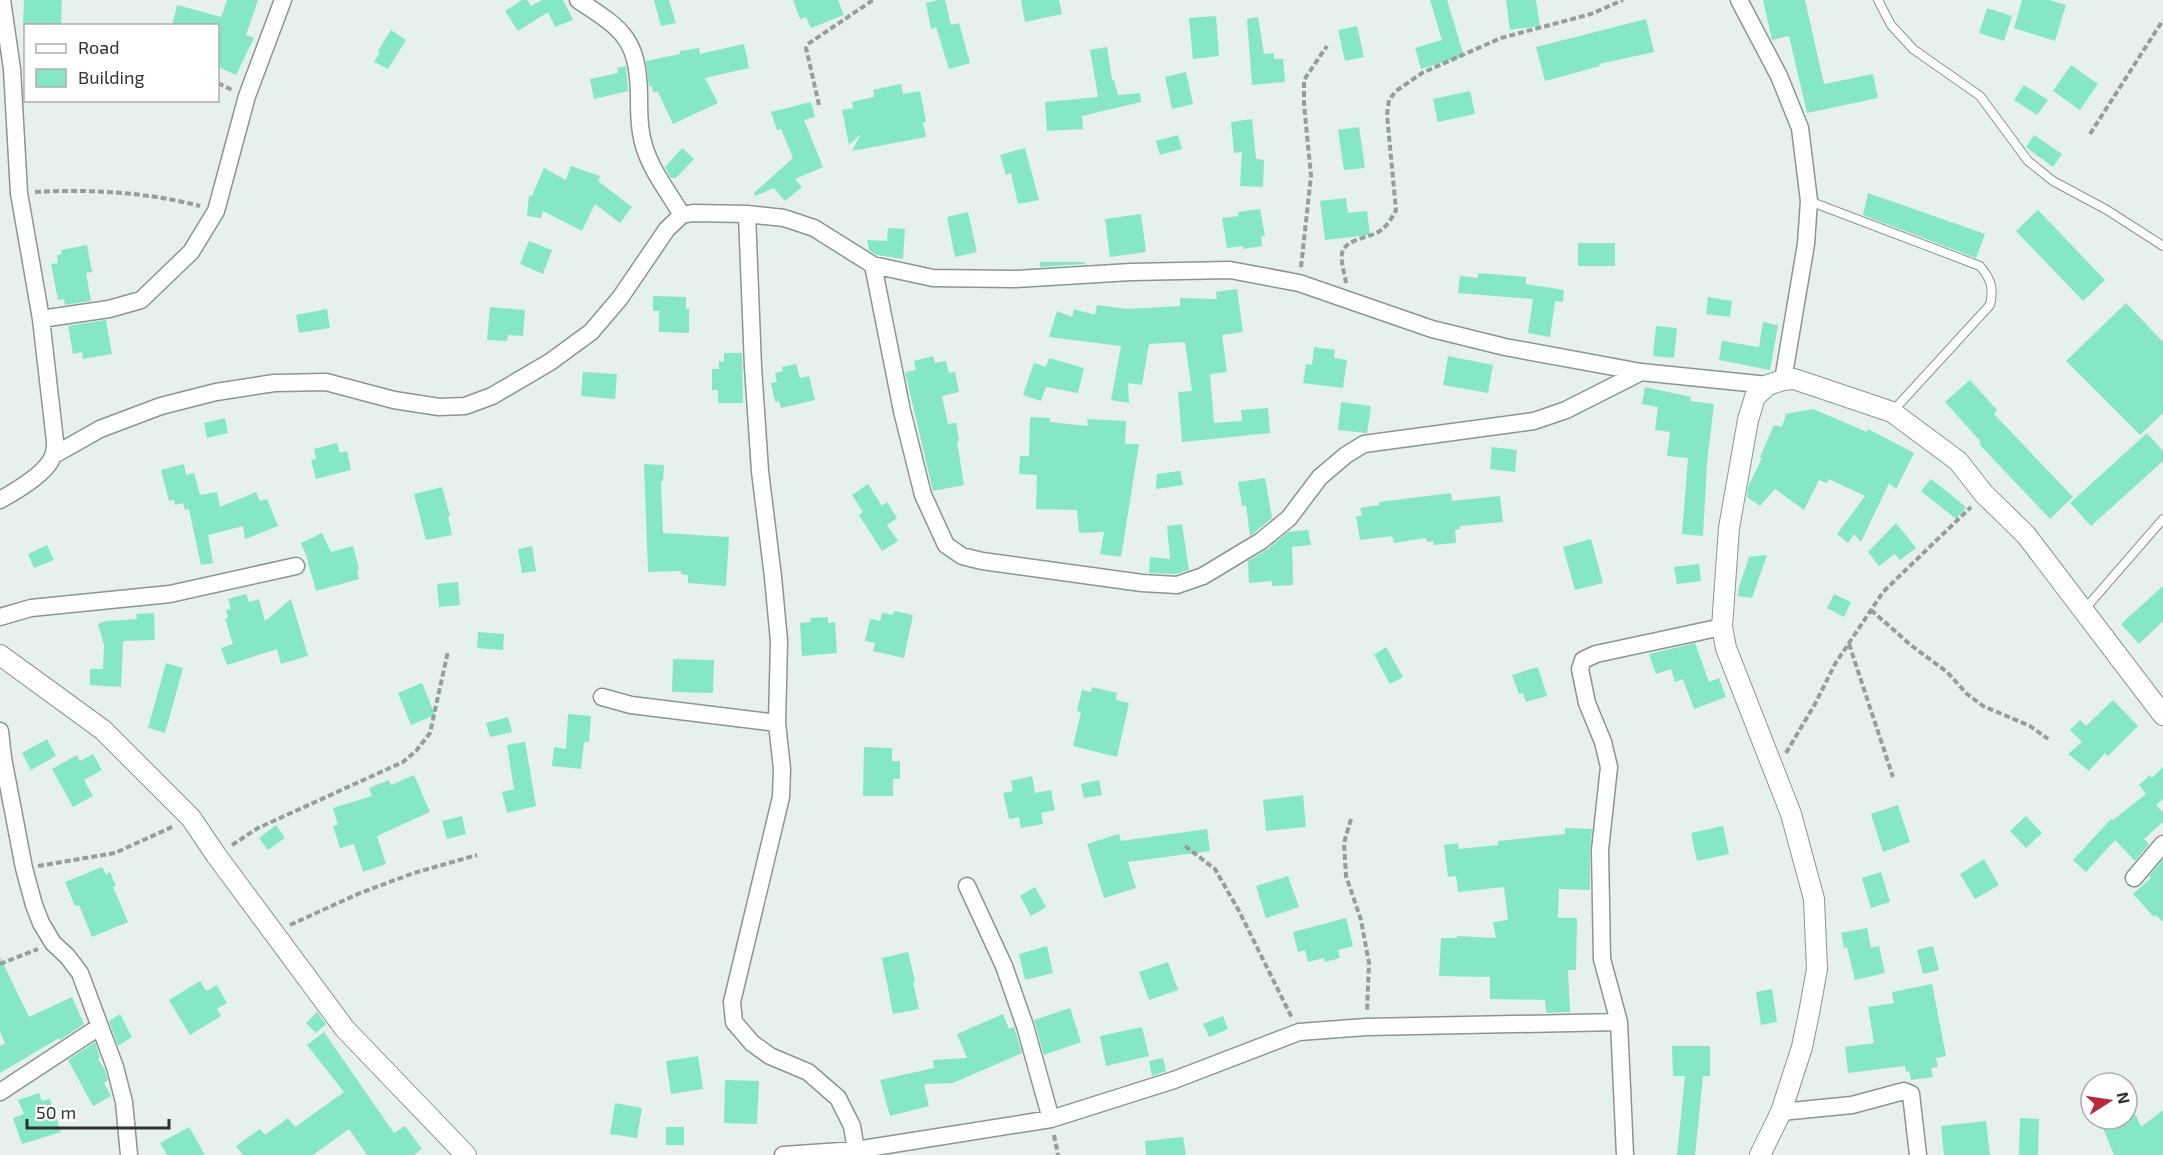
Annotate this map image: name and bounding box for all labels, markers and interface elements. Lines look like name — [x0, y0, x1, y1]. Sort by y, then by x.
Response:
legend — [24, 24, 219, 102]
text: Road — [78, 36, 119, 58]
text: Building — [78, 66, 145, 88]
north arrow — [2079, 1071, 2139, 1131]
text: N — [2114, 1090, 2135, 1105]
scale bar — [27, 1092, 170, 1130]
text: 50 m — [36, 1101, 76, 1123]

